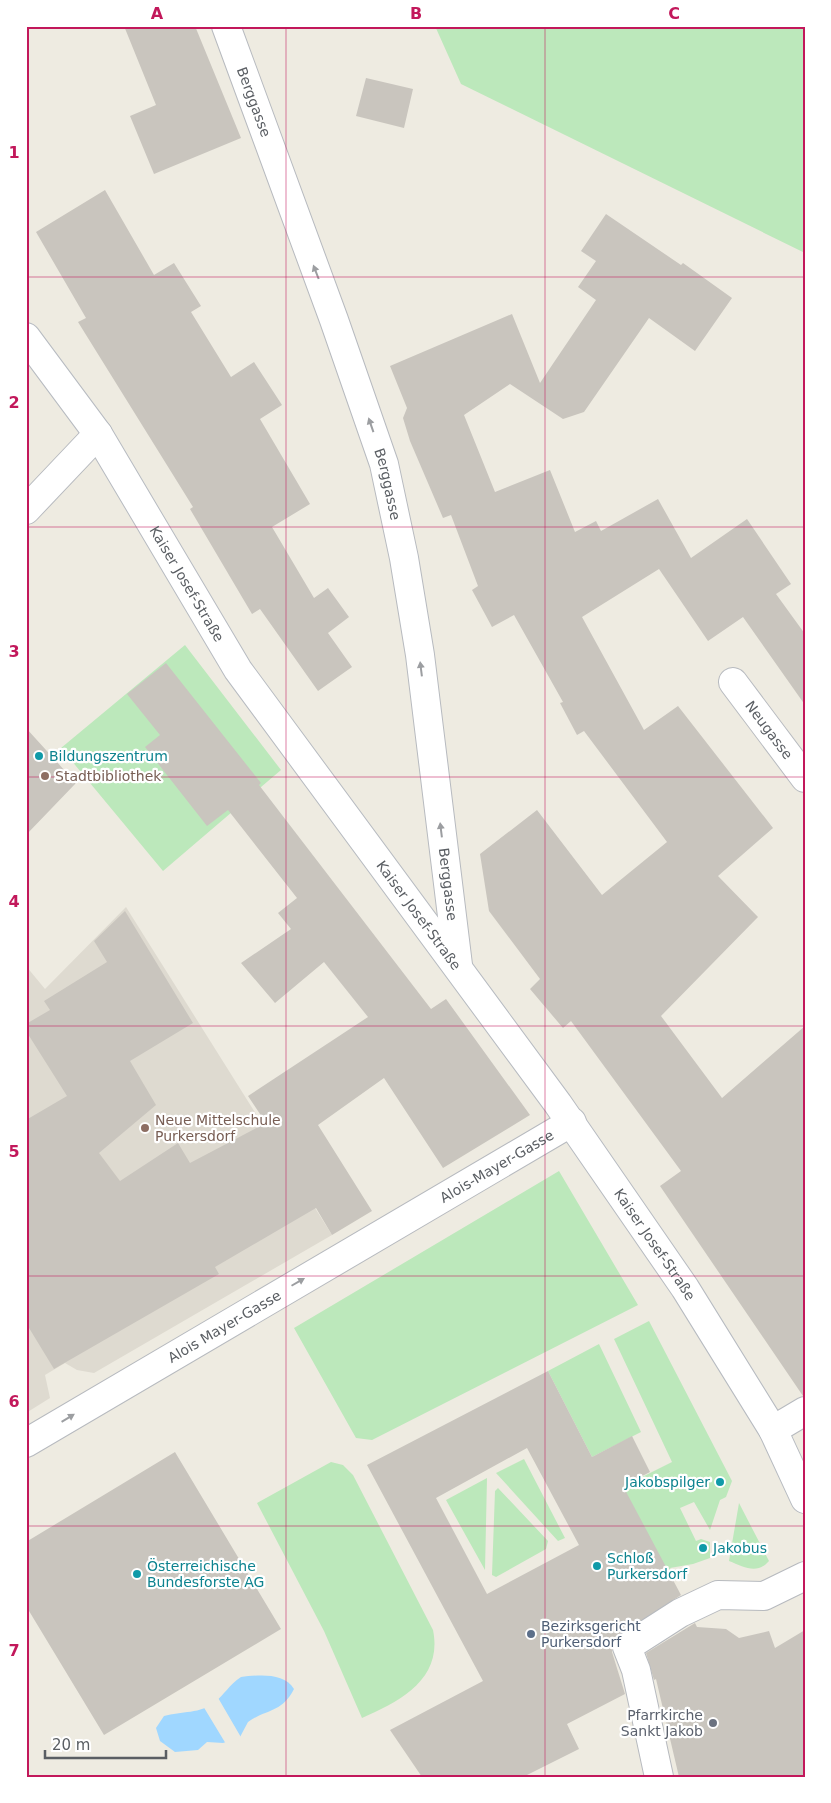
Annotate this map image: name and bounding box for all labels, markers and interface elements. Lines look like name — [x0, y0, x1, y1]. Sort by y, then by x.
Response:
text: A — [151, 4, 164, 23]
text: B — [410, 4, 422, 23]
text: C — [668, 4, 680, 23]
street label: Berggasse — [234, 65, 274, 139]
text: 1 — [8, 143, 20, 162]
one-way arrow — [312, 264, 319, 279]
text: 2 — [8, 393, 20, 412]
one-way arrow — [367, 417, 374, 432]
street label: Berggasse — [371, 446, 404, 521]
street label: Kaiser Josef-Straße — [146, 523, 227, 645]
text: 3 — [8, 642, 20, 661]
one-way arrow — [417, 661, 425, 677]
street label: Neugasse — [742, 698, 796, 762]
place label: Bildungszentrum — [49, 748, 168, 764]
marker: Bildungszentrum — [33, 750, 45, 762]
place label: Stadtbibliothek — [55, 768, 162, 784]
marker: Stadtbibliothek — [39, 770, 51, 782]
one-way arrow — [437, 822, 445, 838]
street label: Berggasse — [436, 847, 461, 922]
street label: Kaiser Josef-Straße — [373, 858, 464, 973]
text: 4 — [8, 892, 20, 911]
place label: Neue Mittelschule Purkersdorf — [155, 1112, 281, 1144]
marker: Neue Mittelschule Purkersdorf — [139, 1122, 151, 1134]
street label: Alois-Mayer-Gasse — [437, 1127, 556, 1206]
text: 5 — [8, 1142, 20, 1161]
street label: Kaiser Josef-Straße — [611, 1186, 699, 1303]
one-way arrow — [292, 1278, 305, 1287]
street label: Alois Mayer-Gasse — [165, 1287, 284, 1366]
text: 6 — [8, 1392, 20, 1411]
one-way arrow — [61, 1413, 74, 1422]
place label: Jakobspilger — [624, 1474, 710, 1490]
marker: Jakobspilger — [714, 1476, 726, 1488]
place label: Jakobus — [712, 1540, 767, 1556]
marker: Jakobus — [697, 1542, 709, 1554]
place label: Schloß Purkersdorf — [607, 1550, 688, 1582]
place label: Österreichische Bundesforste AG — [147, 1557, 264, 1590]
marker: Schloß Purkersdorf — [591, 1560, 603, 1572]
marker: Österreichische Bundesforste AG — [131, 1568, 143, 1580]
place label: Bezirksgericht Purkersdorf — [541, 1618, 641, 1650]
marker: Bezirksgericht Purkersdorf — [525, 1628, 537, 1640]
text: 7 — [8, 1641, 20, 1660]
place label: Pfarrkirche Sankt Jakob — [621, 1707, 703, 1739]
marker: Pfarrkirche Sankt Jakob — [707, 1717, 719, 1729]
scale bar — [45, 1728, 166, 1760]
text: 20 m — [52, 1736, 90, 1754]

